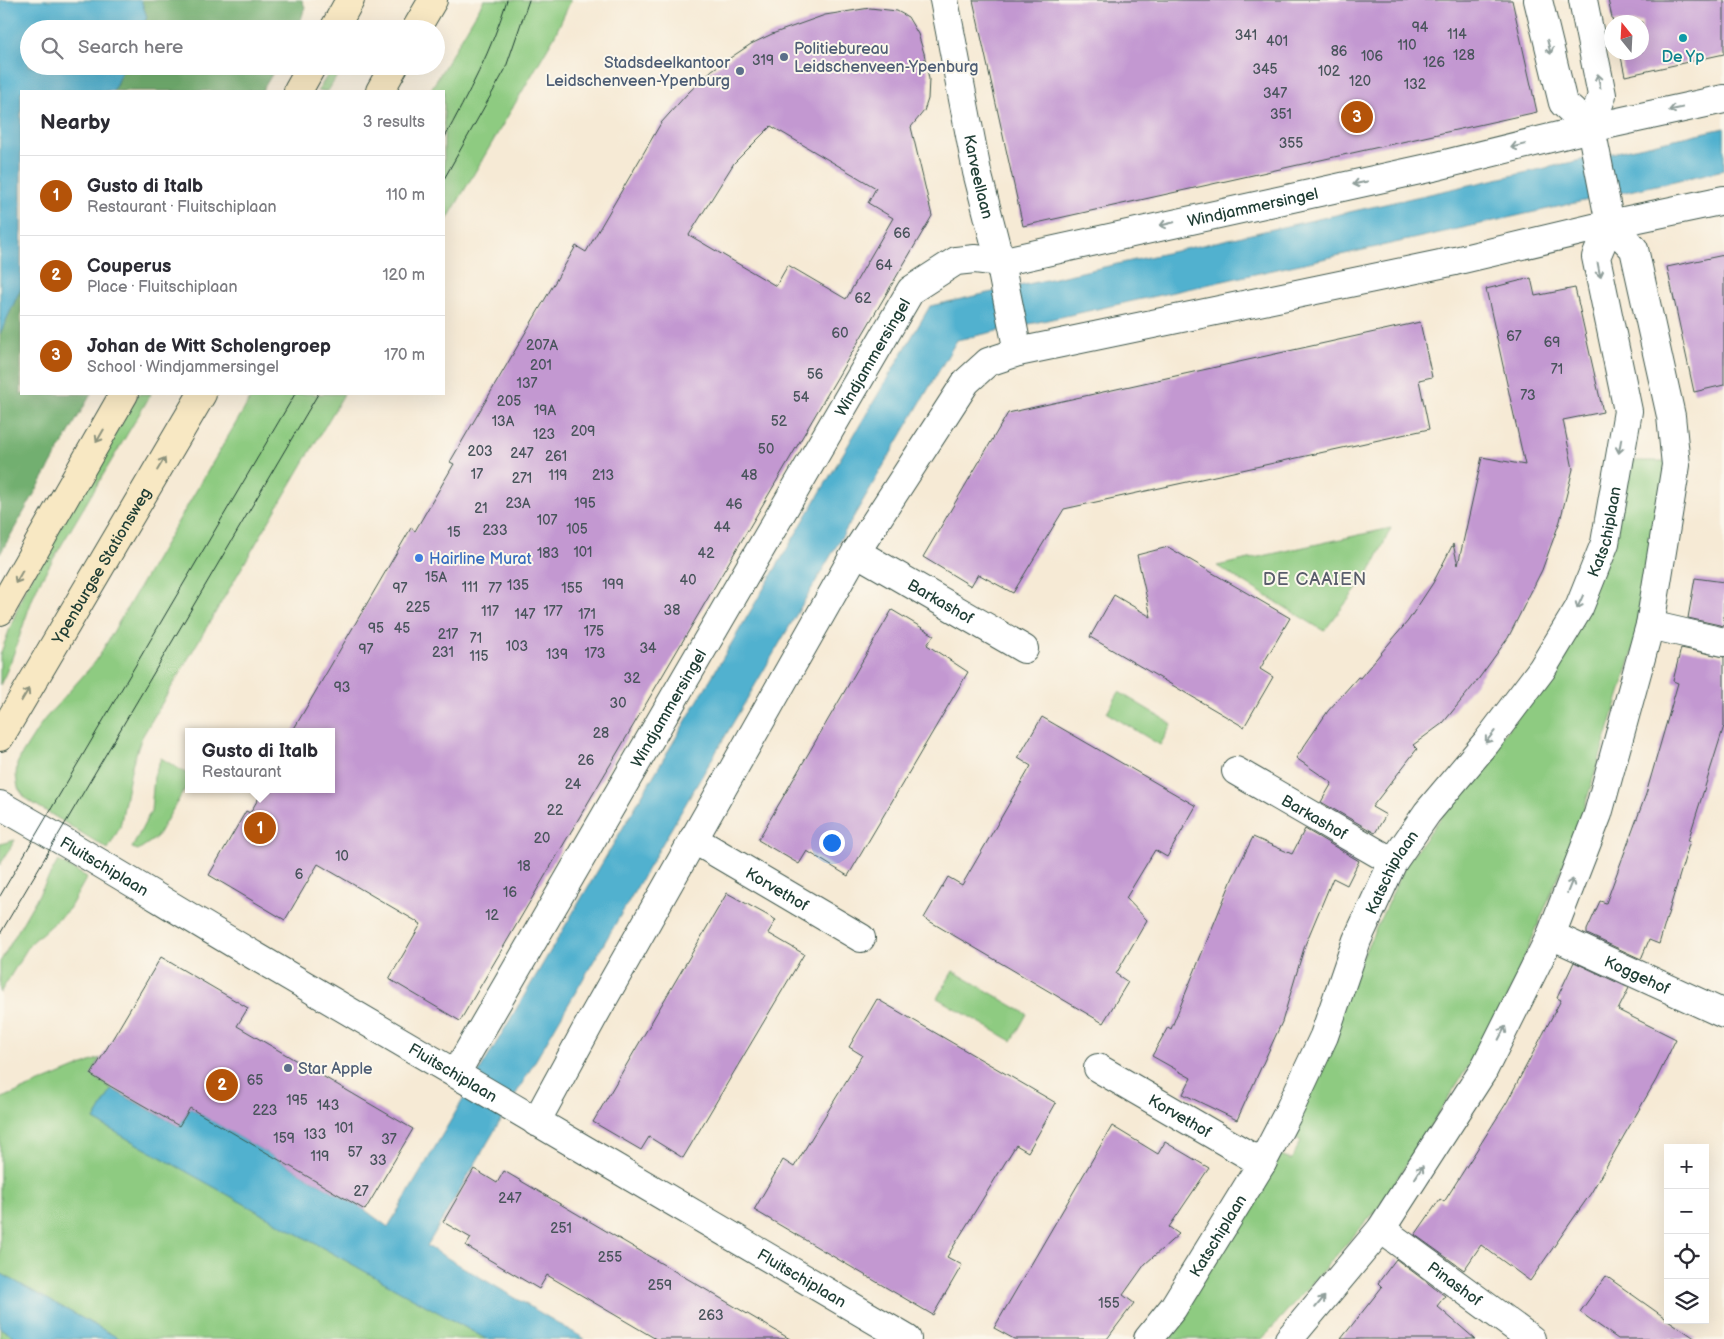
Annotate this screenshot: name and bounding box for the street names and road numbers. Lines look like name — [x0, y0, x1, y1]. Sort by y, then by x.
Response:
street label: Karveellaan — [959, 133, 997, 221]
street label: Windjammersingel — [1186, 184, 1320, 232]
street label: Windjammersingel — [832, 295, 915, 420]
street label: Ypenburgse Stationsweg — [48, 485, 156, 649]
street label: Katschiplaan — [1584, 485, 1626, 580]
street label: Barkashof — [904, 576, 977, 629]
street label: Windjammersingel — [628, 646, 711, 771]
street label: Barkashof — [1278, 791, 1350, 845]
street label: Katschiplaan — [1362, 827, 1423, 918]
street label: Fluitschiplaan — [56, 834, 151, 901]
street label: Korvethof — [742, 864, 812, 916]
street label: Koggehof — [1601, 953, 1673, 999]
street label: Fluitschiplaan — [405, 1040, 500, 1107]
street label: Korvethof — [1144, 1091, 1214, 1143]
street label: Katschiplaan — [1186, 1192, 1251, 1281]
street label: Fluitschiplaan — [754, 1246, 849, 1312]
street label: Pinashof — [1423, 1258, 1485, 1311]

